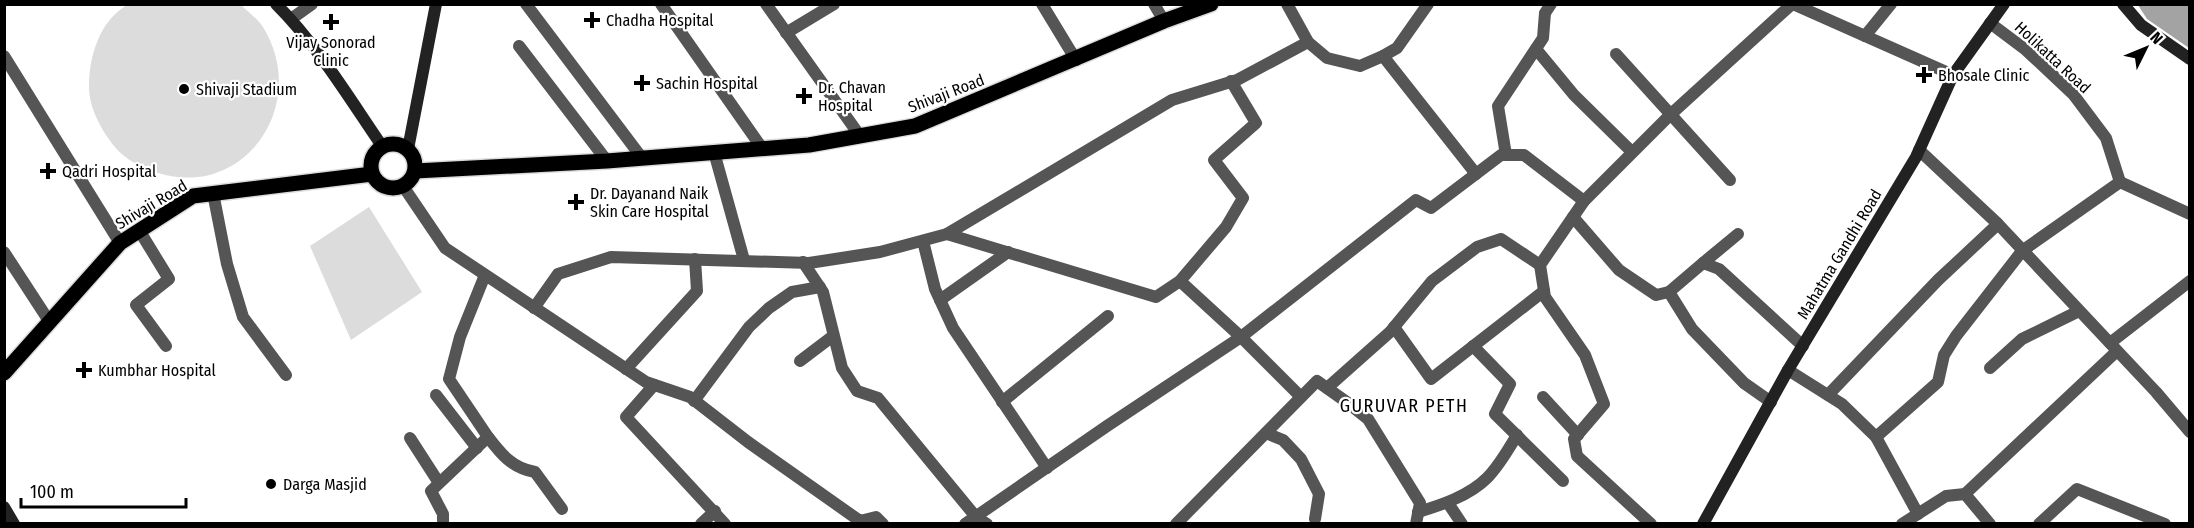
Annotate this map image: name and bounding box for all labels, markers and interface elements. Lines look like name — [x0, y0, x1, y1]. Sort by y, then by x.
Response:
marker: Chadha Hospital — [583, 11, 601, 29]
place label: Chadha Hospital — [606, 11, 713, 30]
marker: Vijay Sonorad Clinic — [322, 13, 340, 31]
street label: Holikatta Road — [2011, 17, 2094, 97]
north arrow — [2116, 18, 2176, 78]
text: N — [2146, 28, 2167, 48]
place label: Vijay Sonorad Clinic — [286, 33, 376, 70]
marker: Bhosale Clinic — [1915, 66, 1933, 84]
place label: Bhosale Clinic — [1938, 66, 2029, 85]
street label: Shivaji Road — [905, 70, 987, 117]
marker: Sachin Hospital — [633, 74, 651, 92]
place label: Sachin Hospital — [656, 74, 758, 93]
place label: Dr. Chavan Hospital — [818, 78, 886, 115]
place label: Shivaji Stadium — [196, 80, 297, 99]
marker: Shivaji Stadium — [177, 82, 191, 96]
marker: Dr. Chavan Hospital — [795, 87, 813, 105]
marker: Qadri Hospital — [39, 162, 57, 180]
place label: Qadri Hospital — [62, 162, 156, 181]
street label: Shivaji Road — [112, 176, 190, 233]
place label: Dr. Dayanand Naik Skin Care Hospital — [590, 184, 709, 221]
street label: Mahatma Gandhi Road — [1793, 186, 1886, 323]
marker: Dr. Dayanand Naik Skin Care Hospital — [567, 193, 585, 211]
marker: Kumbhar Hospital — [75, 361, 93, 379]
place label: Kumbhar Hospital — [98, 361, 216, 380]
district label: GURUVAR PETH — [1340, 395, 1468, 417]
scale bar — [21, 471, 186, 509]
place label: Darga Masjid — [283, 475, 367, 494]
marker: Darga Masjid — [264, 477, 278, 491]
text: 100 m — [30, 481, 74, 503]

